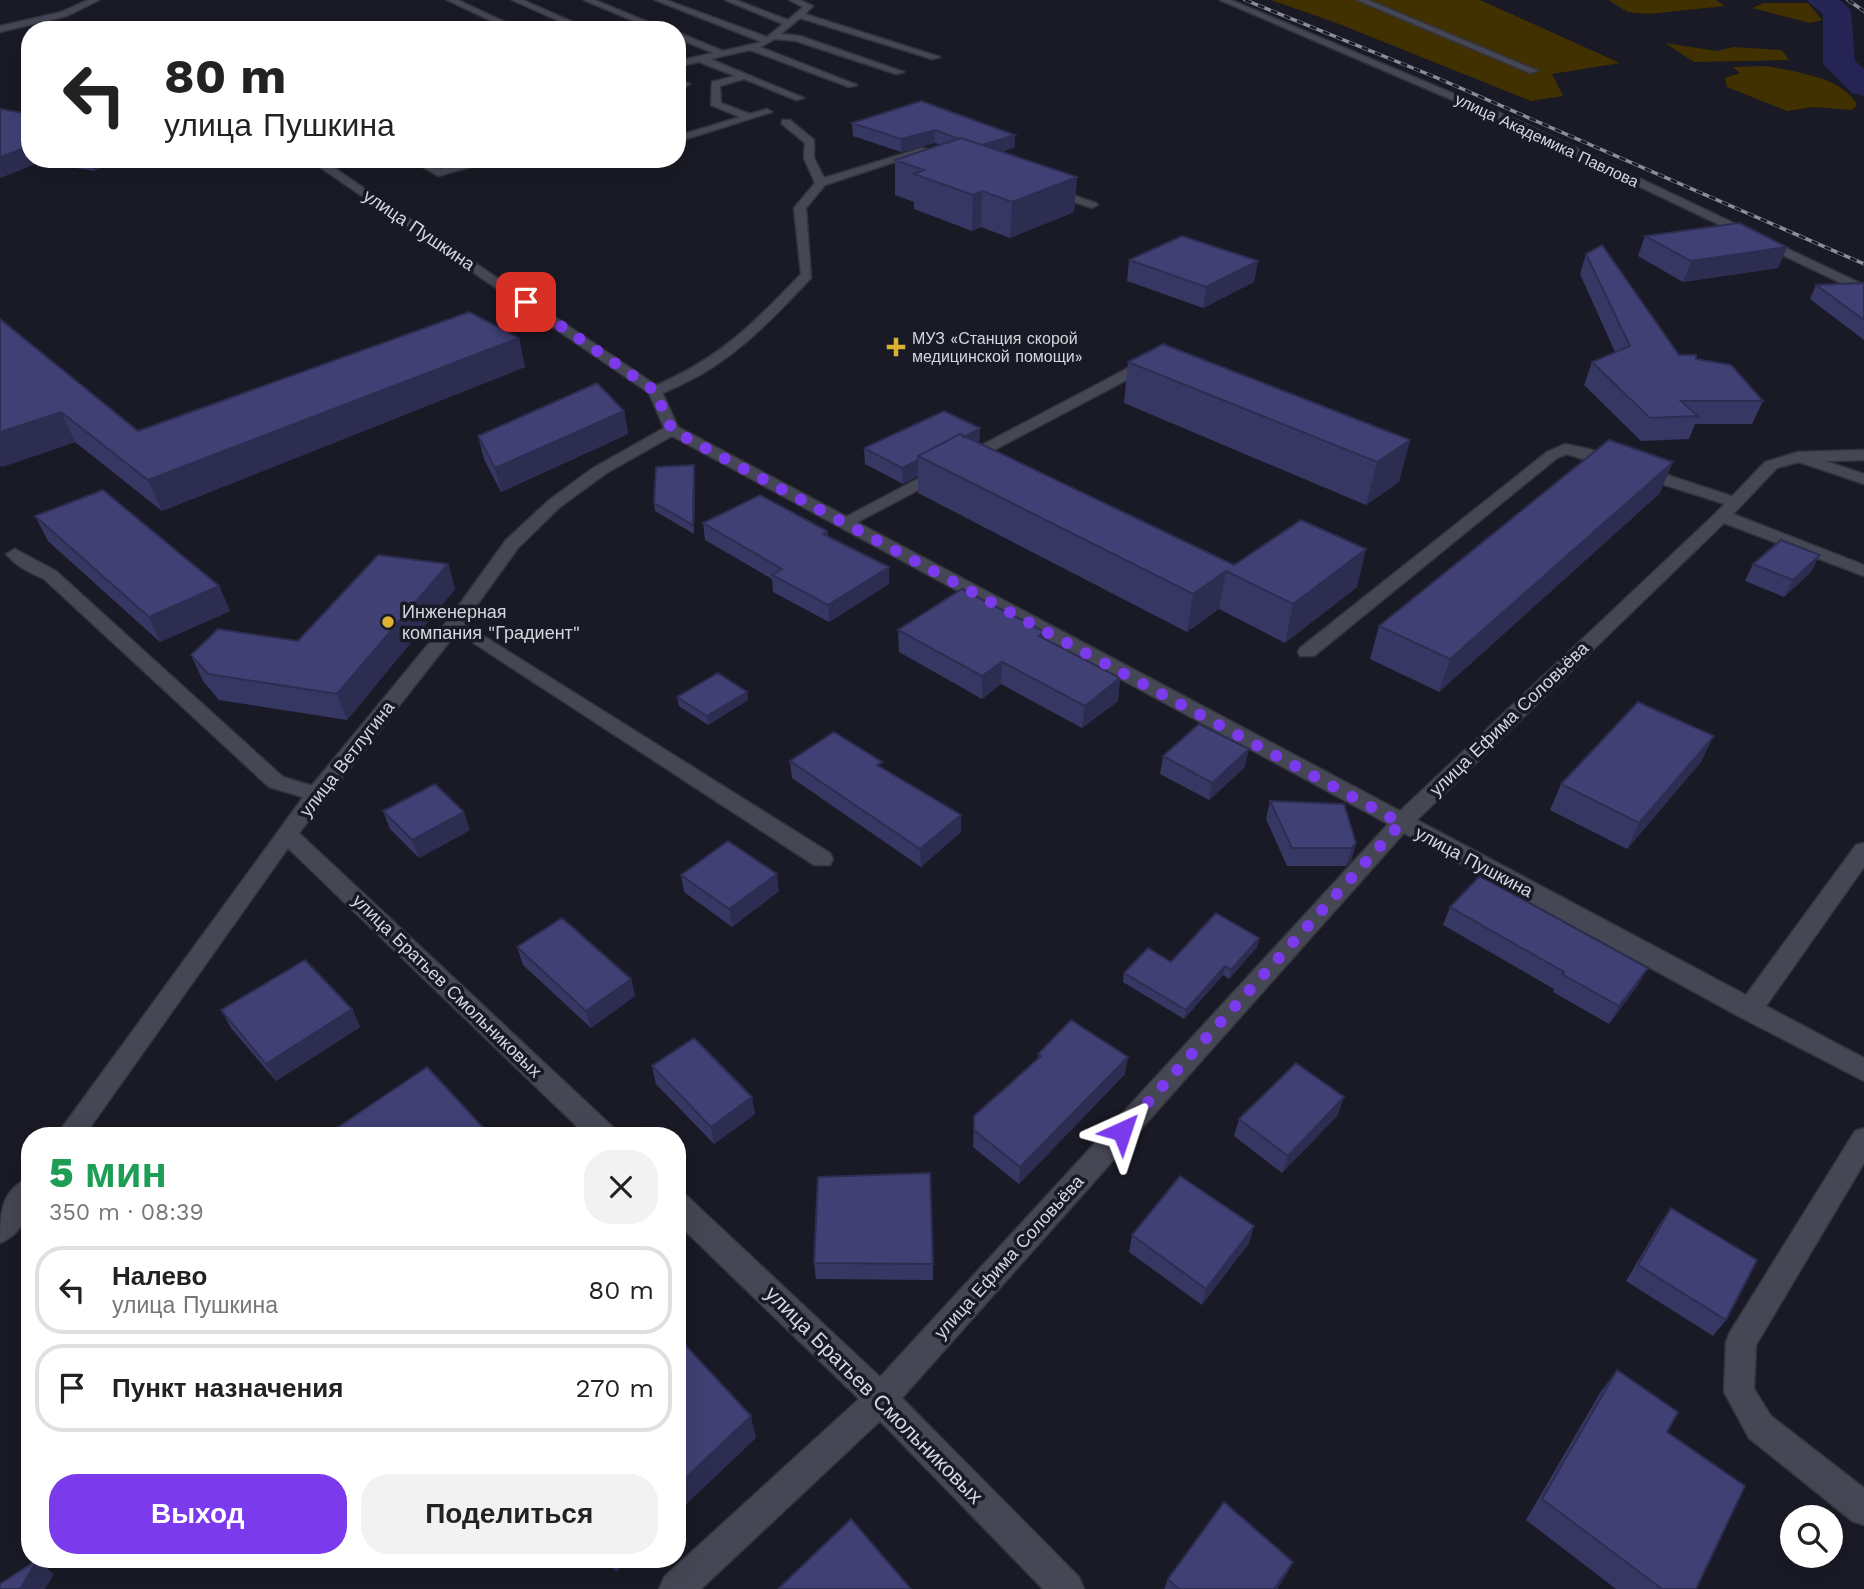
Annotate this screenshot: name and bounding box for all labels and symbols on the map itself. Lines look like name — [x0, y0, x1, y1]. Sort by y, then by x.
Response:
street label: улица Академика Павлова — [1452, 89, 1642, 191]
street label: улица Пушкина — [360, 185, 480, 275]
pin — [496, 272, 556, 332]
place label: МУЗ «Станция скорой медицинской помощи» — [912, 329, 1083, 366]
marker: МУЗ «Станция скорой медицинской помощи» — [886, 337, 906, 357]
place label: Инженерная компания "Градиент" — [402, 601, 580, 643]
marker: Инженерная компания "Градиент" — [380, 614, 396, 630]
street label: улица Ефима Соловьёва — [1425, 637, 1593, 800]
street label: улица Ветлугина — [295, 696, 399, 821]
street label: улица Пушкина — [1412, 822, 1537, 902]
street label: улица Братьев Смольниковых — [348, 890, 546, 1082]
position arrow — [1085, 1094, 1159, 1168]
street label: улица Ефима Соловьёва — [930, 1170, 1088, 1343]
street label: улица Братьев Смольниковых — [760, 1281, 989, 1509]

